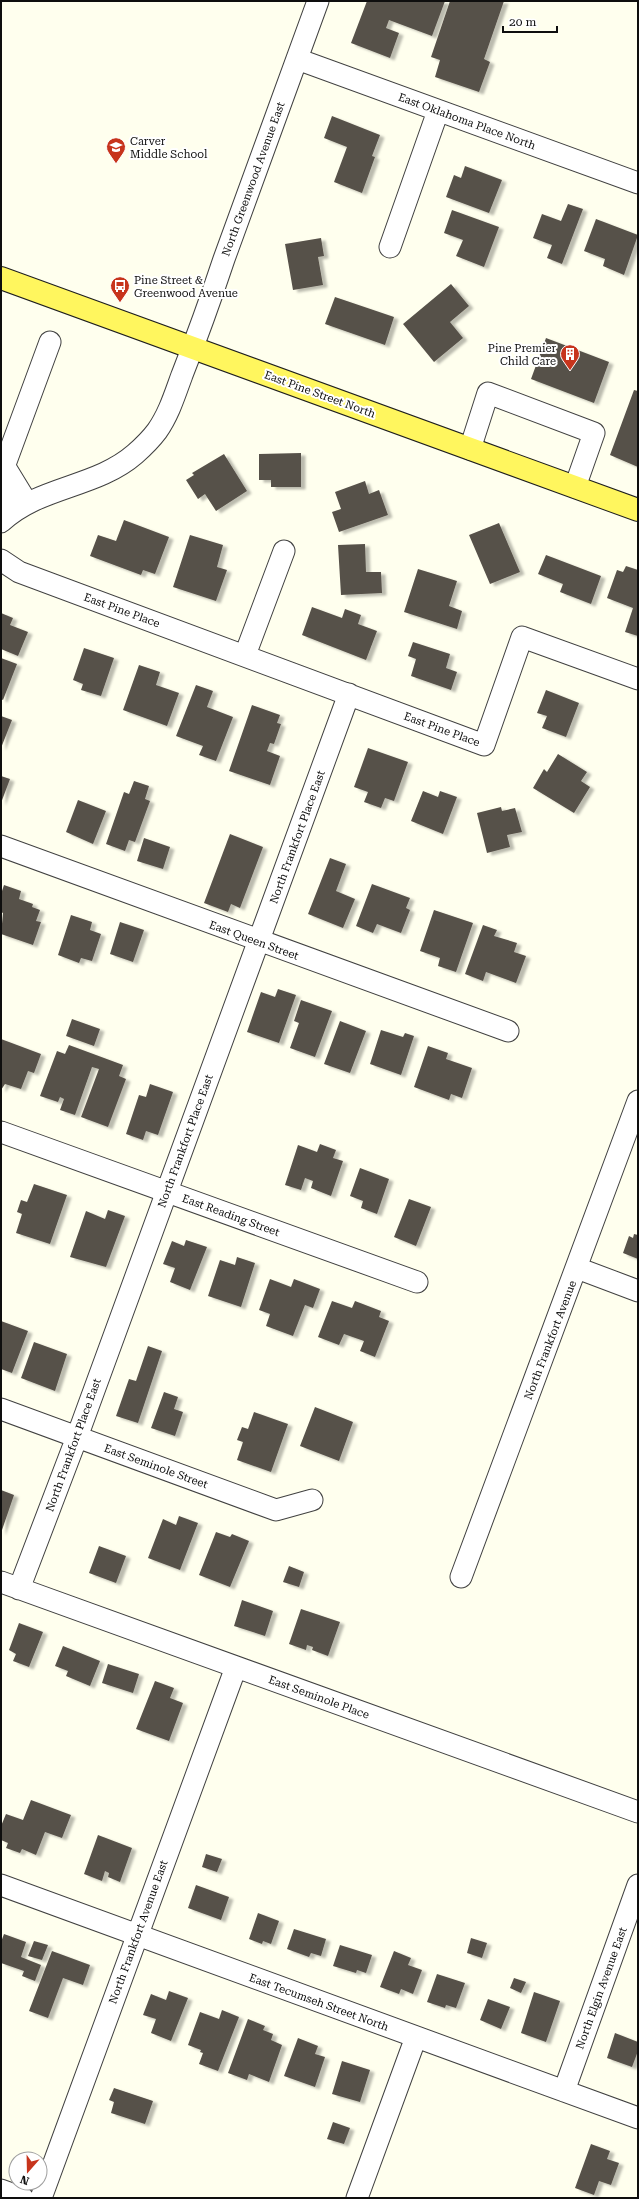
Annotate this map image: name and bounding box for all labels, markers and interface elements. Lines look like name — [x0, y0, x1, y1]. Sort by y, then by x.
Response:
scale bar — [503, 8, 557, 34]
text: 20 m — [509, 15, 536, 29]
street label: East Oklahoma Place North — [396, 91, 537, 152]
street label: North Greenwood Avenue East — [219, 100, 287, 258]
place label: Carver Middle School — [130, 135, 208, 161]
school or university icon: Carver Middle School — [105, 136, 127, 164]
place label: Pine Street & Greenwood Avenue — [134, 274, 238, 300]
bus stop icon: Pine Street & Greenwood Avenue — [109, 275, 131, 303]
place label: Pine Premier Child Care — [488, 342, 556, 368]
building icon: Pine Premier Child Care — [559, 343, 581, 371]
street label: East Pine Street North — [262, 368, 377, 421]
street label: East Pine Place — [82, 591, 162, 630]
street label: East Pine Place — [402, 710, 482, 749]
street label: North Frankfort Place East — [267, 769, 328, 906]
street label: East Queen Street — [207, 918, 300, 963]
street label: North Frankfort Place East — [155, 1073, 216, 1210]
street label: East Reading Street — [180, 1192, 281, 1239]
street label: North Frankfort Avenue — [522, 1279, 579, 1402]
street label: North Frankfort Place East — [43, 1377, 104, 1514]
street label: East Seminole Street — [102, 1442, 209, 1491]
street label: East Seminole Place — [267, 1673, 371, 1722]
street label: North Frankfort Avenue East — [106, 1859, 171, 2006]
street label: North Elgin Avenue East — [573, 1925, 630, 2051]
street label: East Tecumseh Street North — [247, 1971, 390, 2034]
north arrow — [8, 2151, 48, 2191]
text: N — [18, 2172, 31, 2187]

